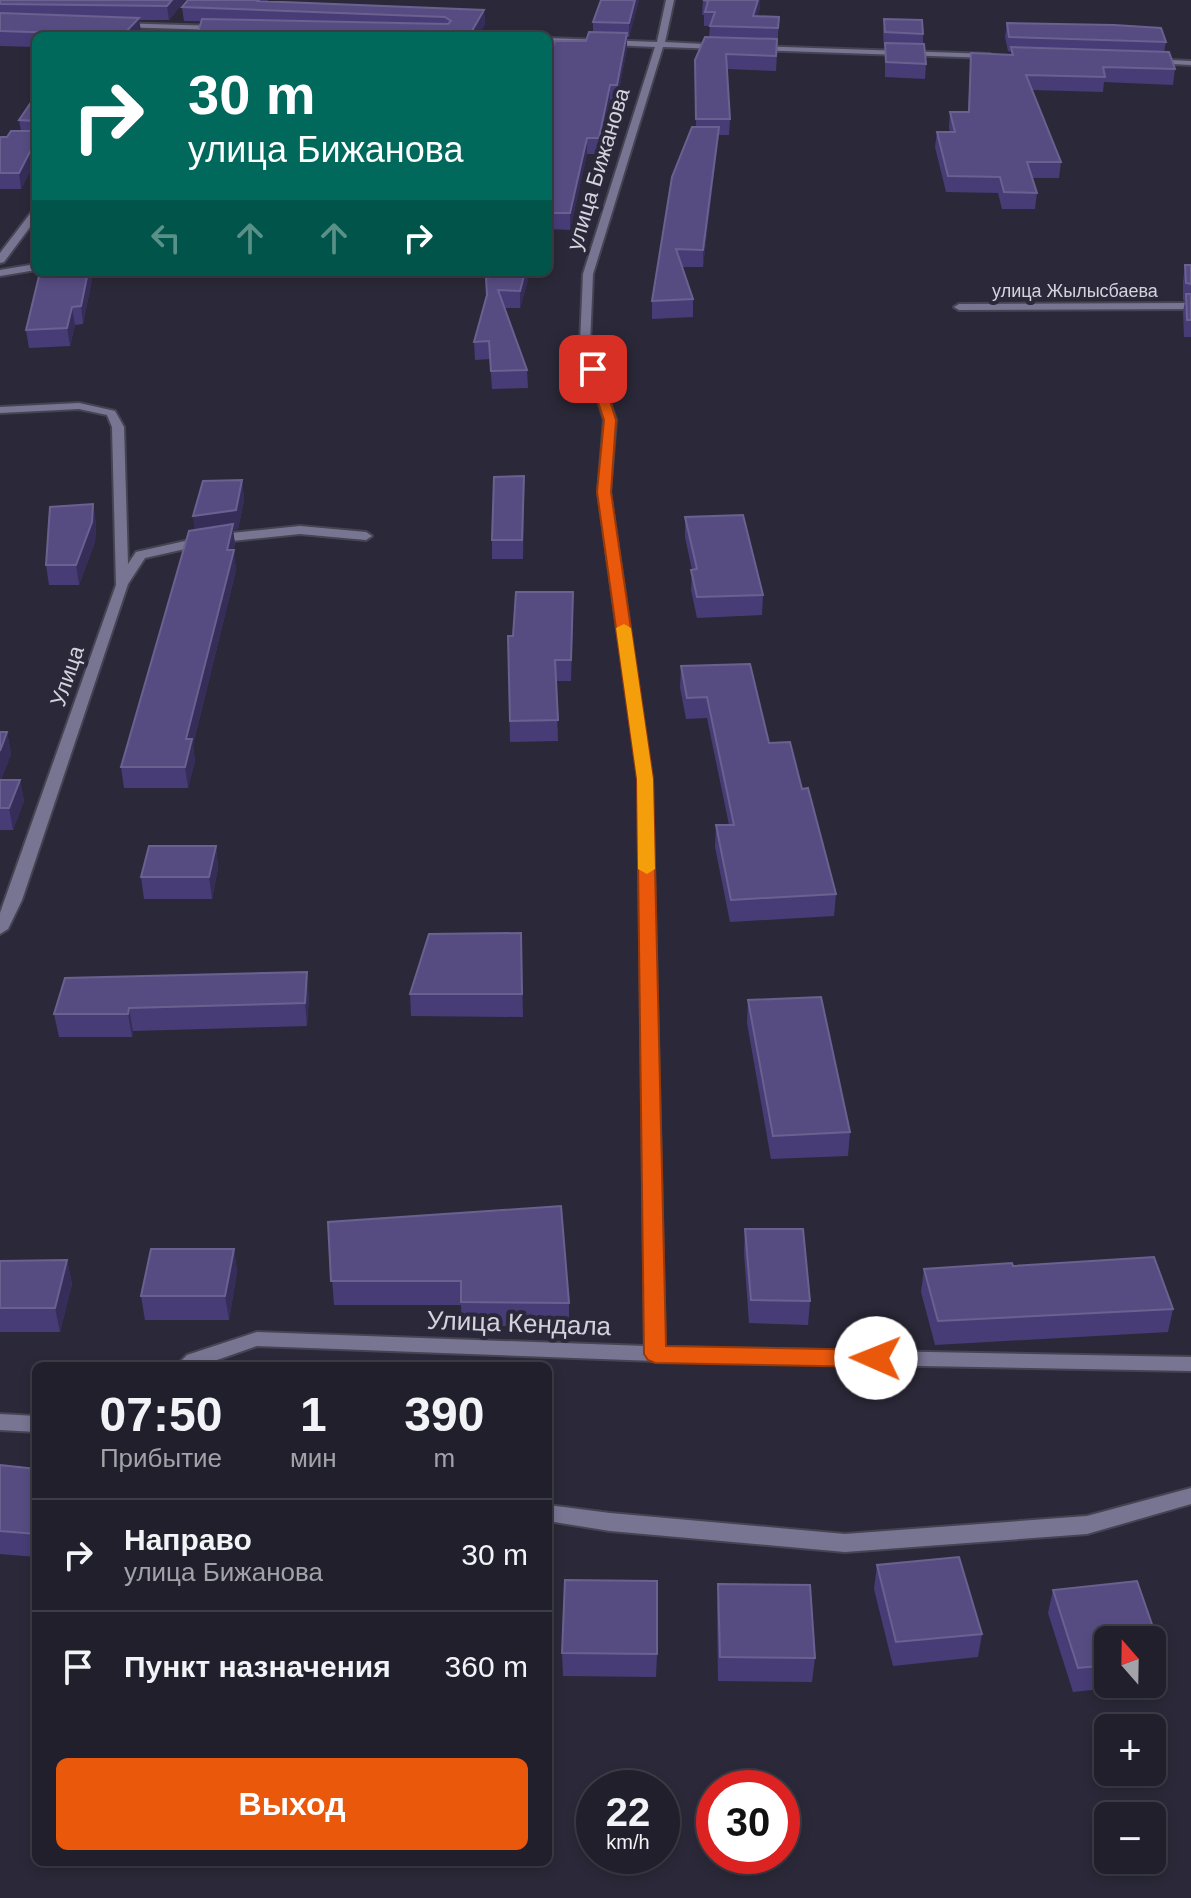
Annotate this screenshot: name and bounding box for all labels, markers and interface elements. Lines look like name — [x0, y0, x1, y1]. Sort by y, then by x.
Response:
text: 30 m — [188, 63, 316, 126]
icon: right — [56, 64, 160, 168]
street label: улица Бижанова — [561, 84, 635, 253]
text: улица Бижанова — [188, 129, 463, 170]
icon: left — [144, 216, 188, 260]
icon: ahead — [228, 216, 272, 260]
icon: ahead — [312, 216, 356, 260]
icon: right — [396, 216, 440, 260]
street label: улица Жылысбаева — [992, 281, 1159, 301]
pin — [559, 335, 627, 403]
icon: arrive — [571, 347, 615, 391]
street label: Улица — [45, 642, 89, 710]
street label: Улица Кендала — [426, 1305, 612, 1341]
position arrow — [834, 1316, 918, 1400]
text: 07:50 — [100, 1388, 222, 1441]
text: 1 — [300, 1388, 327, 1441]
text: 390 — [404, 1388, 484, 1441]
text: Прибытие — [100, 1443, 222, 1473]
text: мин — [290, 1443, 337, 1473]
text: m — [434, 1443, 455, 1473]
text: Направо — [124, 1523, 252, 1556]
icon: right — [56, 1533, 100, 1577]
text: 30 m — [461, 1538, 528, 1571]
text: улица Бижанова — [124, 1557, 323, 1587]
north arrow — [1094, 1626, 1166, 1698]
map controls — [1094, 1626, 1166, 1874]
icon: arrive — [56, 1645, 100, 1689]
text: Пункт назначения — [124, 1650, 391, 1683]
text: 360 m — [445, 1650, 528, 1683]
button: + — [1094, 1714, 1166, 1786]
button: Выход — [56, 1758, 528, 1850]
speed limit sign: 30 — [696, 1770, 800, 1874]
text: 22 — [606, 1790, 650, 1834]
button: − — [1094, 1802, 1166, 1874]
text: km/h — [606, 1831, 650, 1853]

